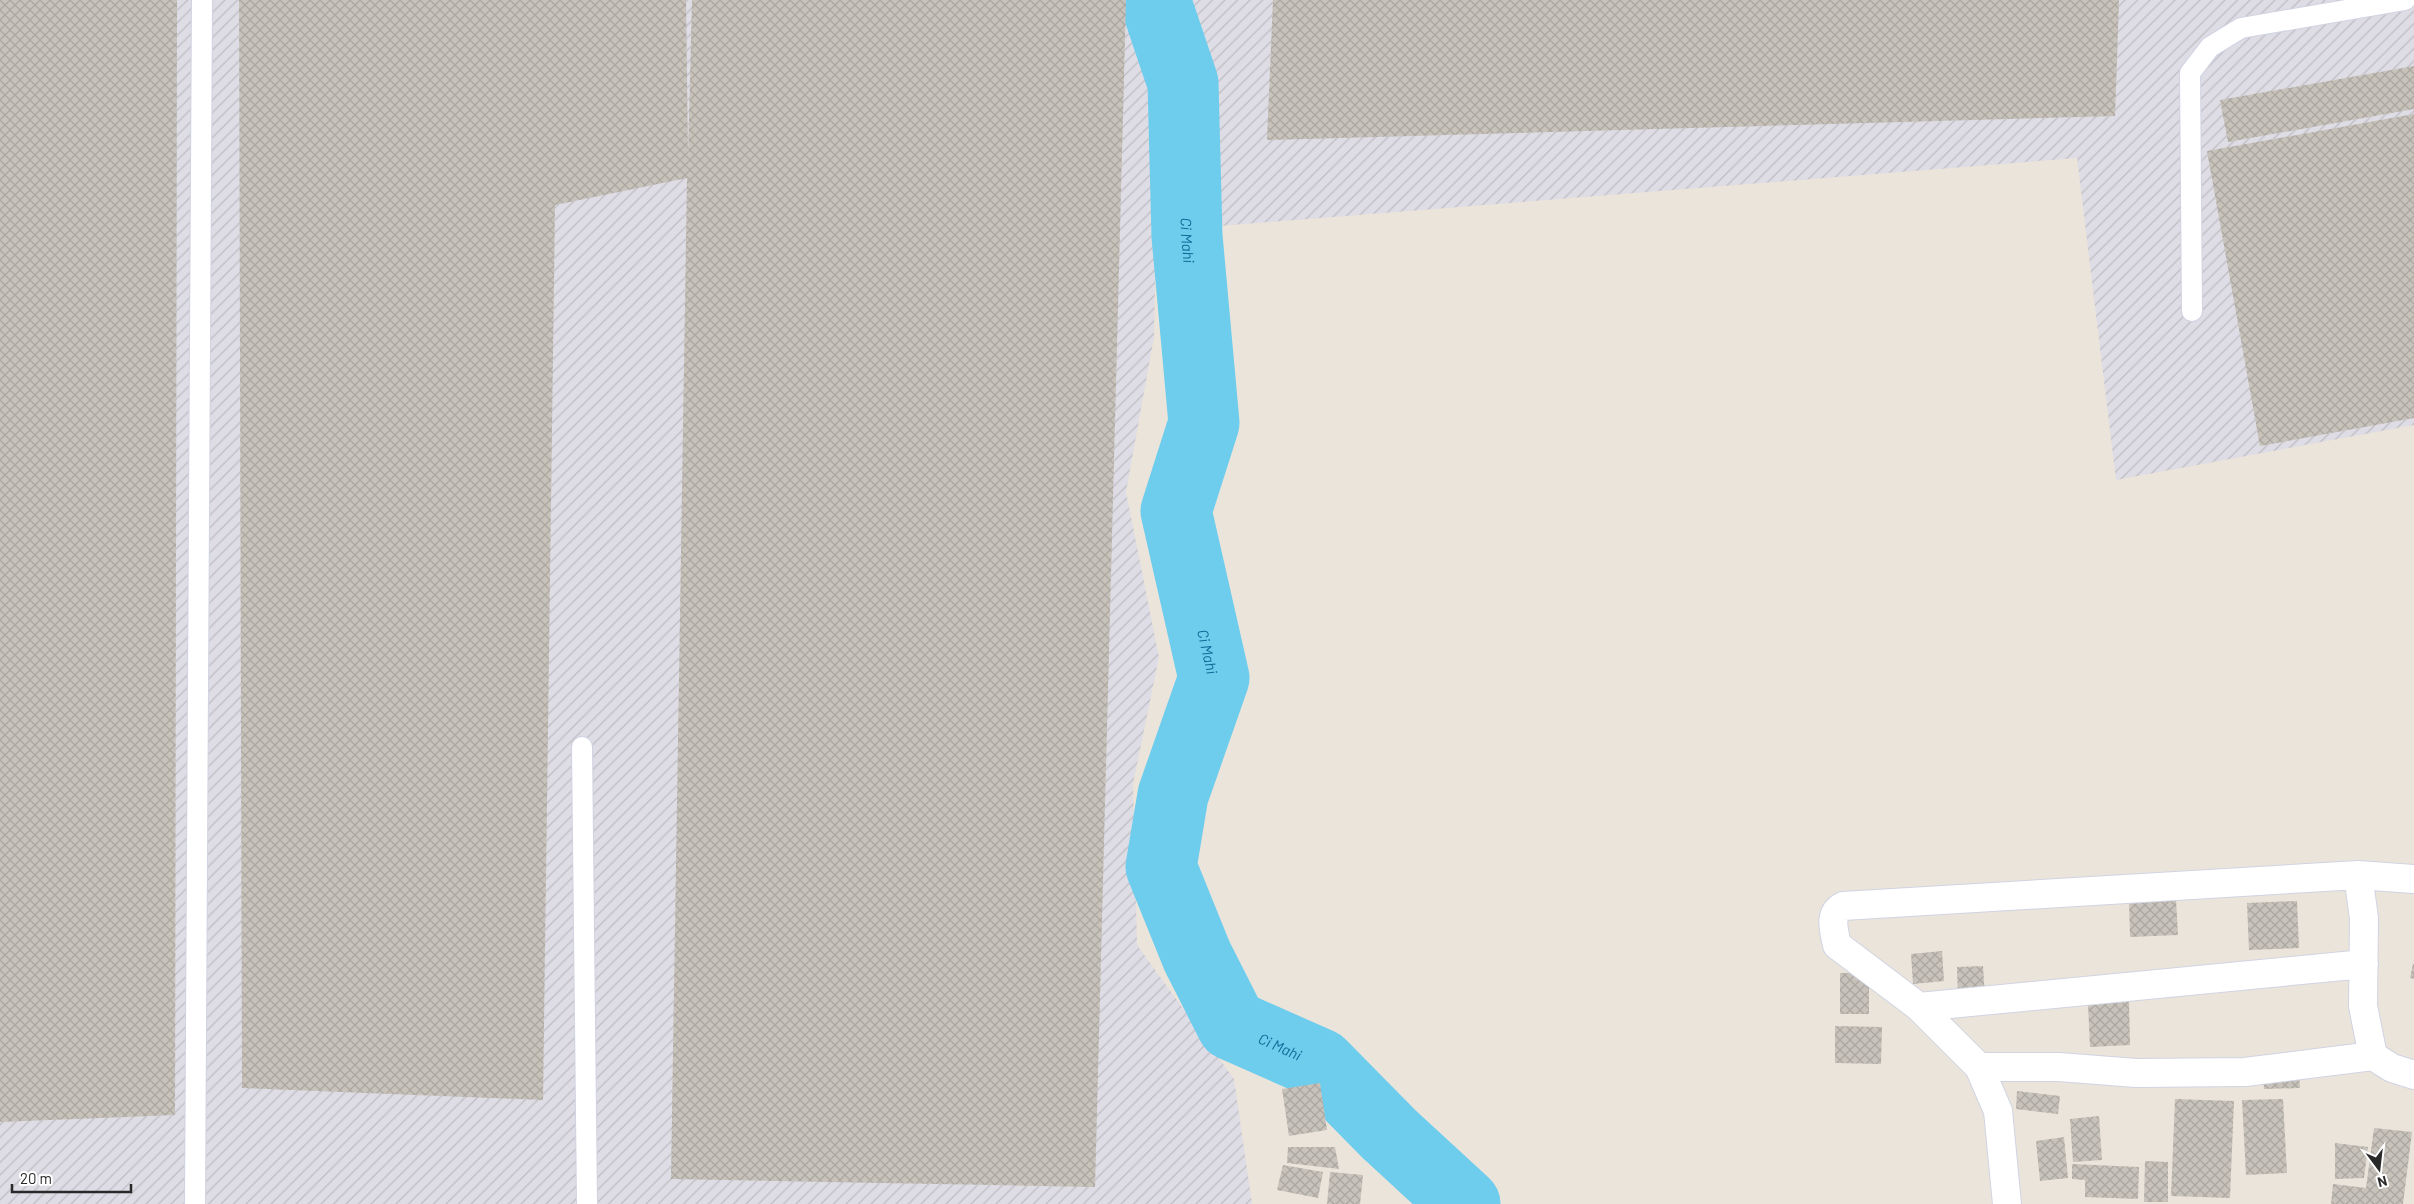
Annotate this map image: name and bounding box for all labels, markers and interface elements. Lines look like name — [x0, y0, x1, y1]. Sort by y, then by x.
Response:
water label: Ci Mahi — [1178, 217, 1198, 264]
water label: Ci Mahi — [1194, 627, 1222, 676]
water label: Ci Mahi — [1256, 1029, 1305, 1064]
north arrow — [2354, 1144, 2404, 1194]
scale bar — [12, 1162, 131, 1194]
text: 20 m — [20, 1169, 52, 1187]
text: N — [2376, 1173, 2389, 1191]

